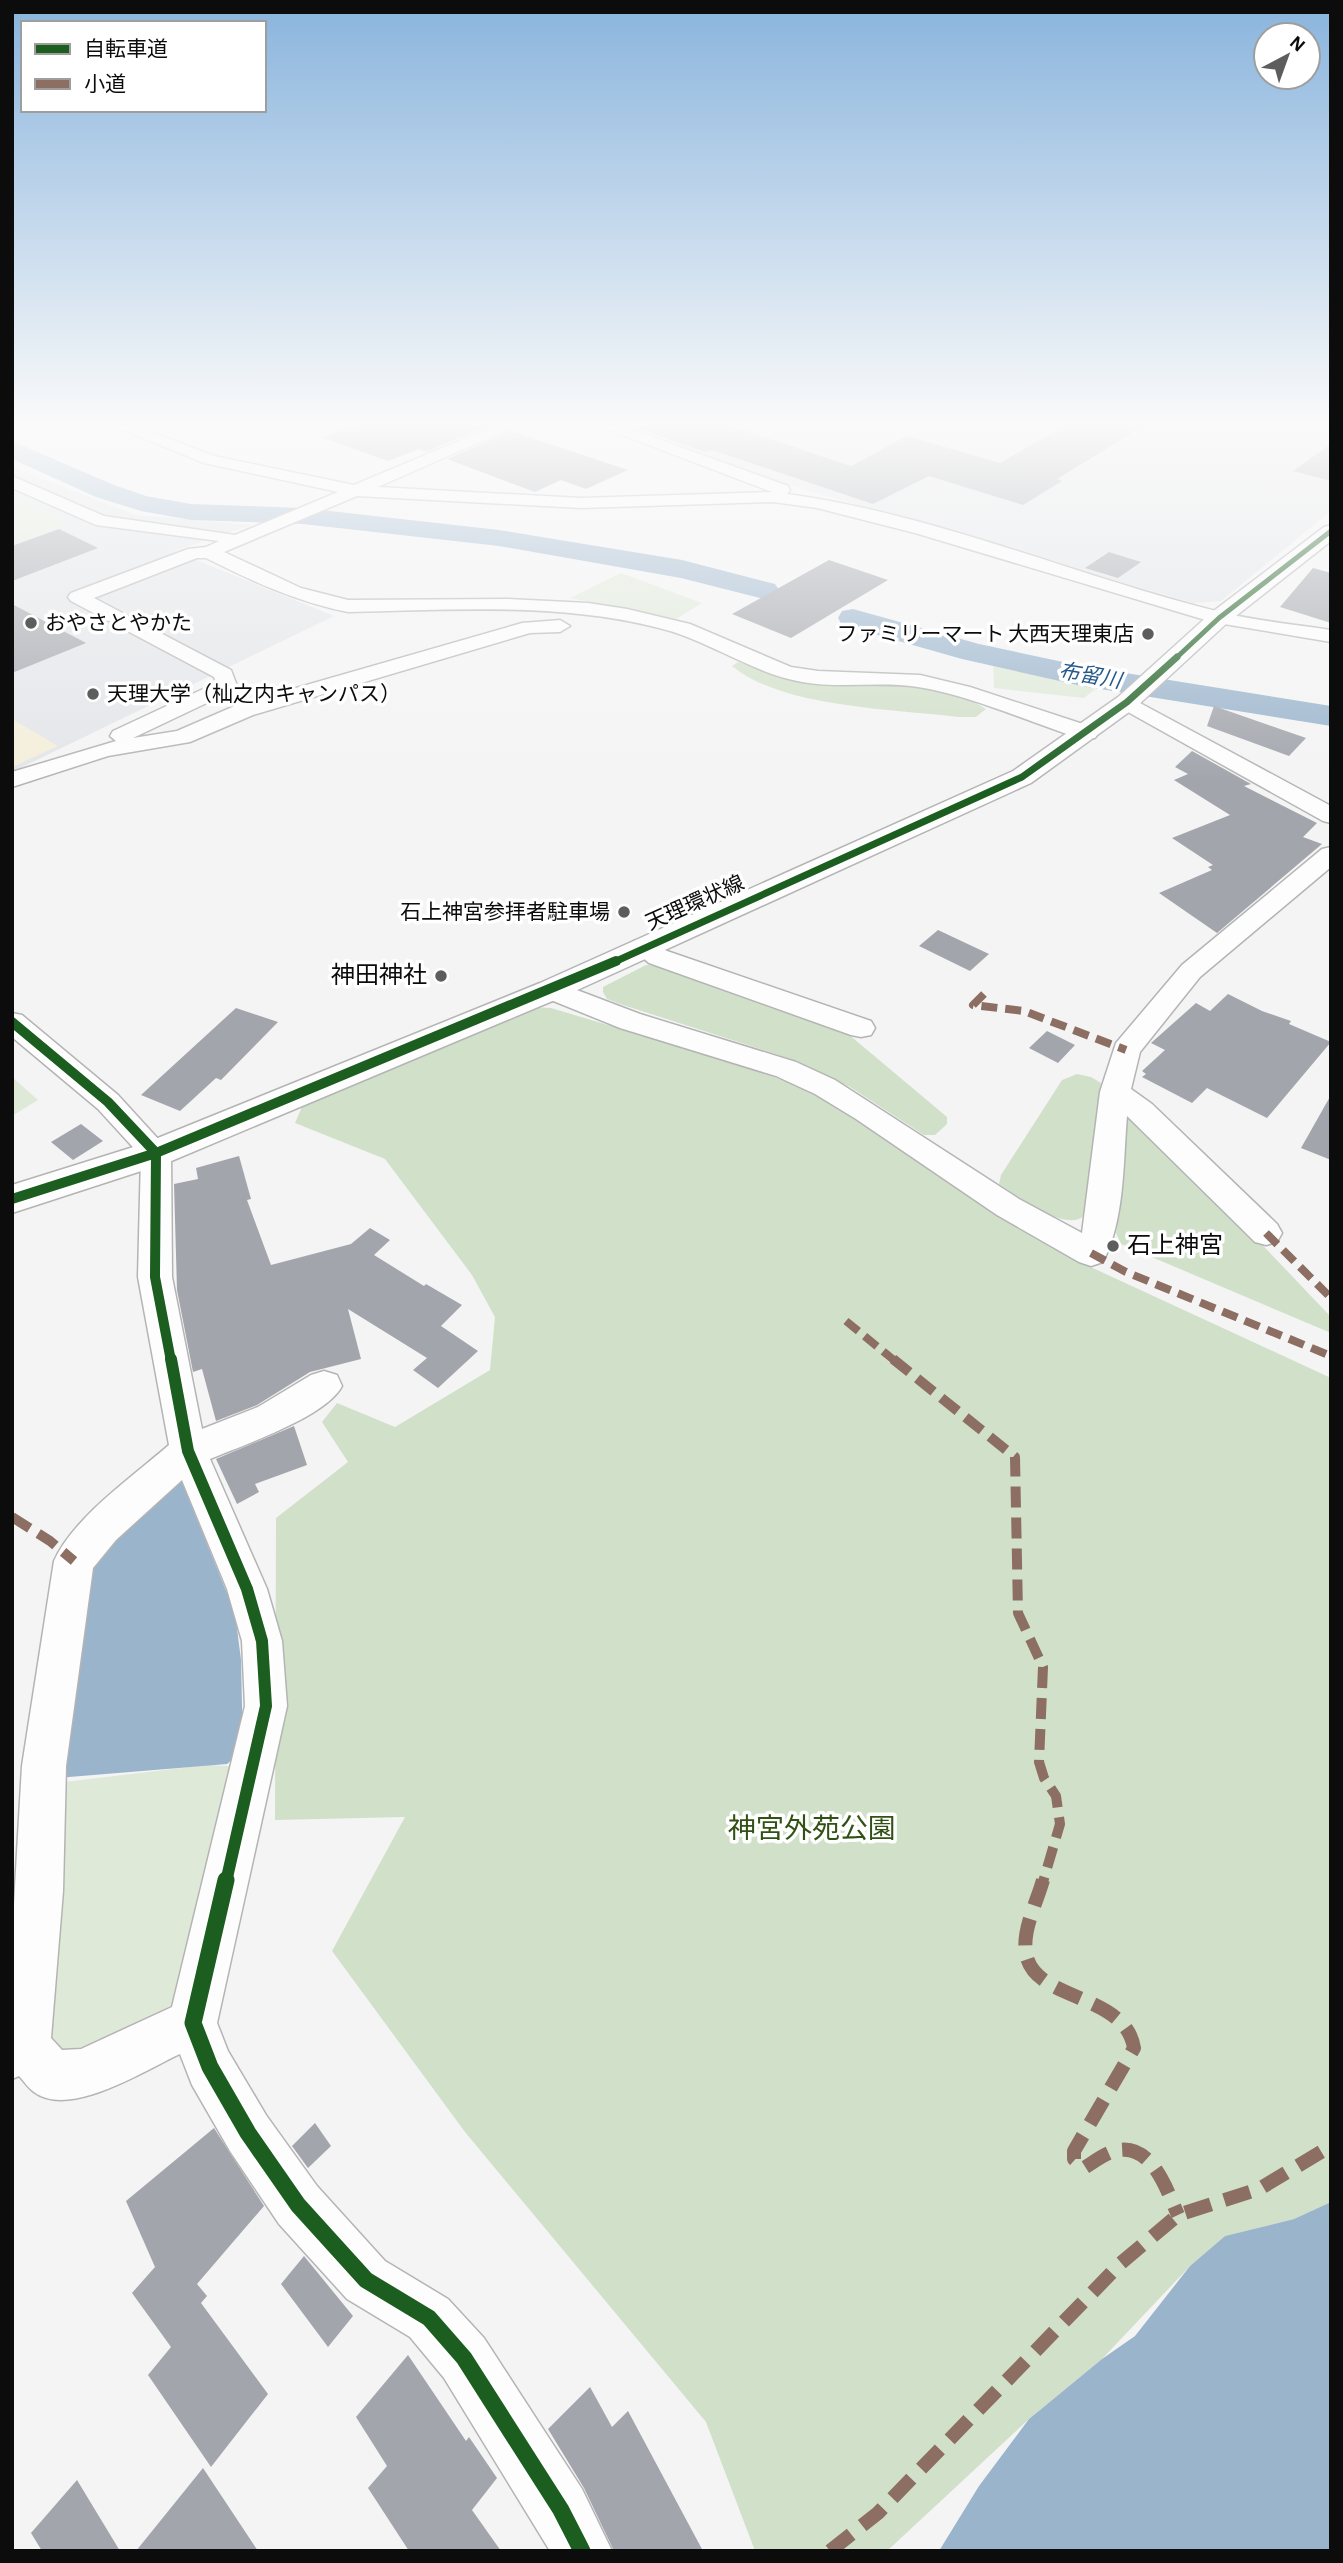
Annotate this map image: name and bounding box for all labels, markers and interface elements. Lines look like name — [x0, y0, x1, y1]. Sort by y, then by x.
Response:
legend — [21, 21, 266, 112]
north arrow — [1252, 21, 1322, 91]
text: N — [1286, 33, 1308, 56]
text: 自転車道 — [84, 38, 168, 60]
text: 小道 — [84, 73, 126, 95]
place label: おやさとやかた — [45, 613, 192, 634]
marker: おやさとやかた — [23, 615, 39, 631]
place label: ファミリーマート 大西天理東店 — [837, 623, 1134, 645]
marker: ファミリーマート 大西天理東店 — [1140, 626, 1156, 642]
water label: 布留川 — [1057, 659, 1125, 692]
place label: 天理大学（杣之内キャンパス） — [107, 683, 401, 705]
marker: 天理大学（杣之内キャンパス） — [85, 686, 101, 702]
street label: 天理環状線 — [642, 871, 747, 934]
place label: 石上神宮参拝者駐車場 — [400, 901, 610, 923]
marker: 石上神宮参拝者駐車場 — [616, 904, 632, 920]
place label: 神田神社 — [331, 962, 427, 988]
marker: 神田神社 — [433, 968, 449, 984]
place label: 石上神宮 — [1127, 1232, 1223, 1258]
marker: 石上神宮 — [1105, 1238, 1121, 1254]
park label: 神宮外苑公園 — [728, 1814, 896, 1844]

